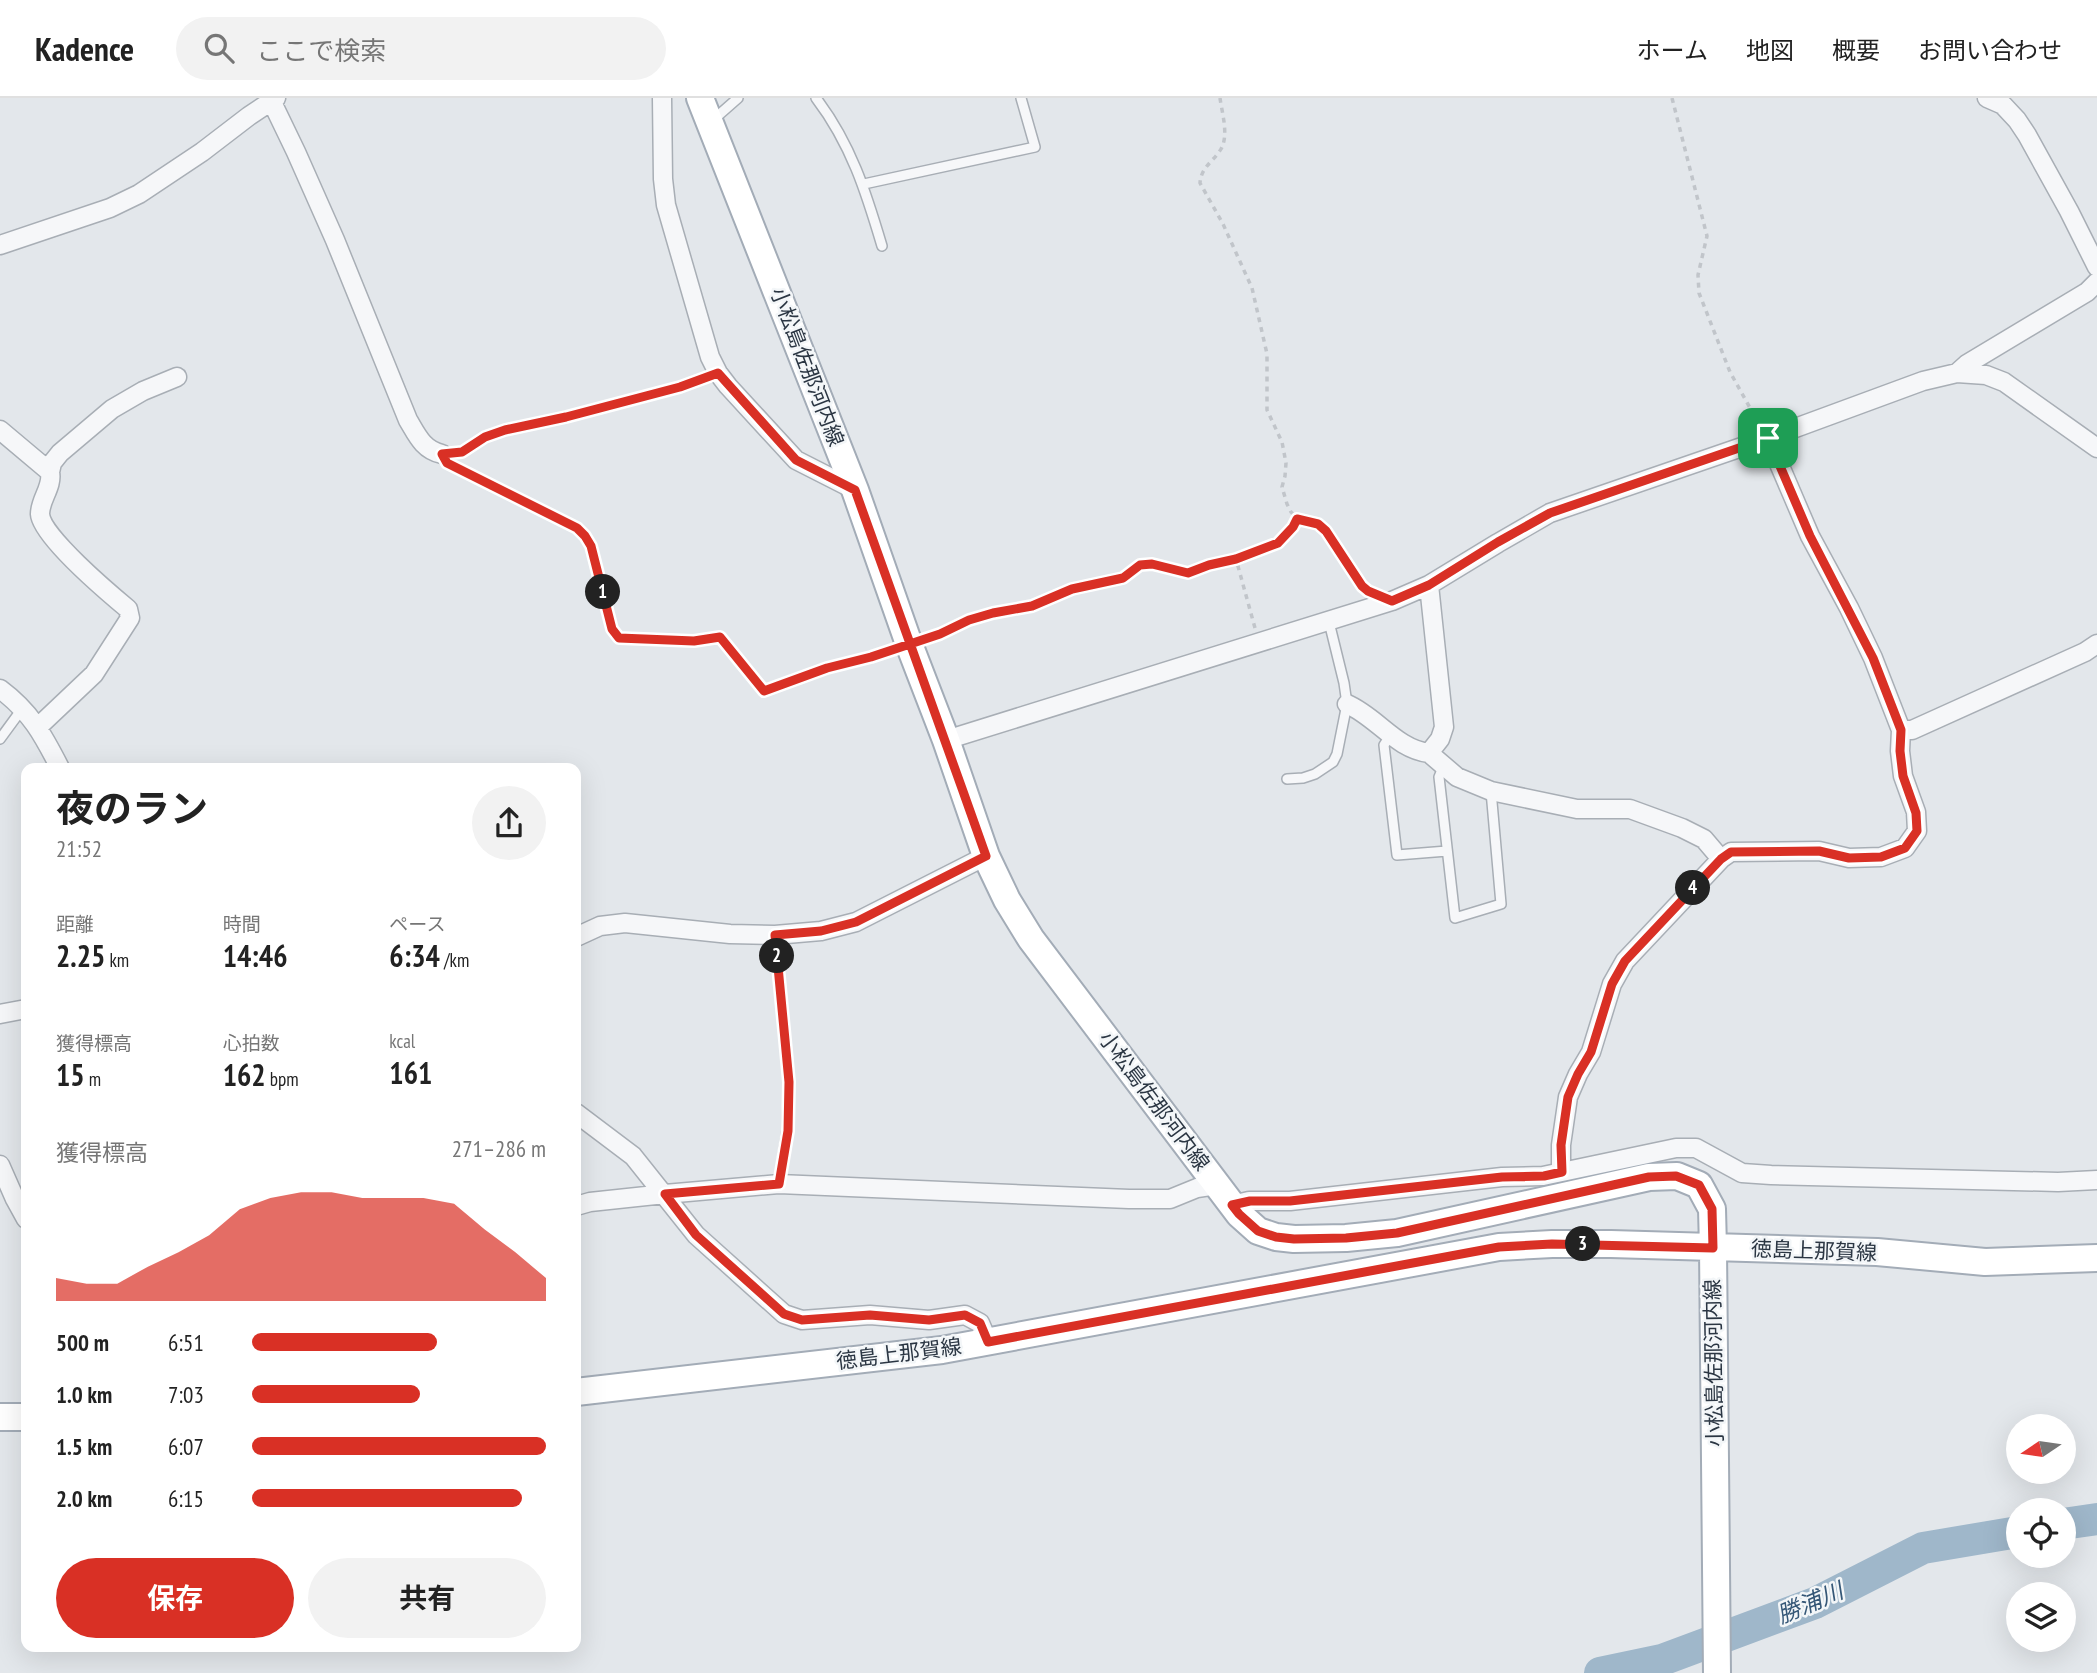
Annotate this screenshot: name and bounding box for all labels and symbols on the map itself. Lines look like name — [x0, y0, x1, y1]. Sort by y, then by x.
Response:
street label: 小松島佐那河内線 — [765, 284, 850, 450]
pin — [1738, 408, 1798, 468]
pin: 1 — [586, 574, 620, 610]
pin: 4 — [1676, 870, 1710, 906]
pin: 2 — [760, 938, 794, 974]
street label: 小松島佐那河内線 — [1093, 1025, 1216, 1176]
pin: 3 — [1566, 1226, 1600, 1262]
street label: 徳島上那賀線 — [1751, 1235, 1877, 1266]
street label: 小松島佐那河内線 — [1699, 1279, 1728, 1447]
street label: 徳島上那賀線 — [835, 1332, 963, 1375]
north arrow — [2006, 1414, 2076, 1484]
water label: 勝浦川 — [1772, 1575, 1850, 1629]

